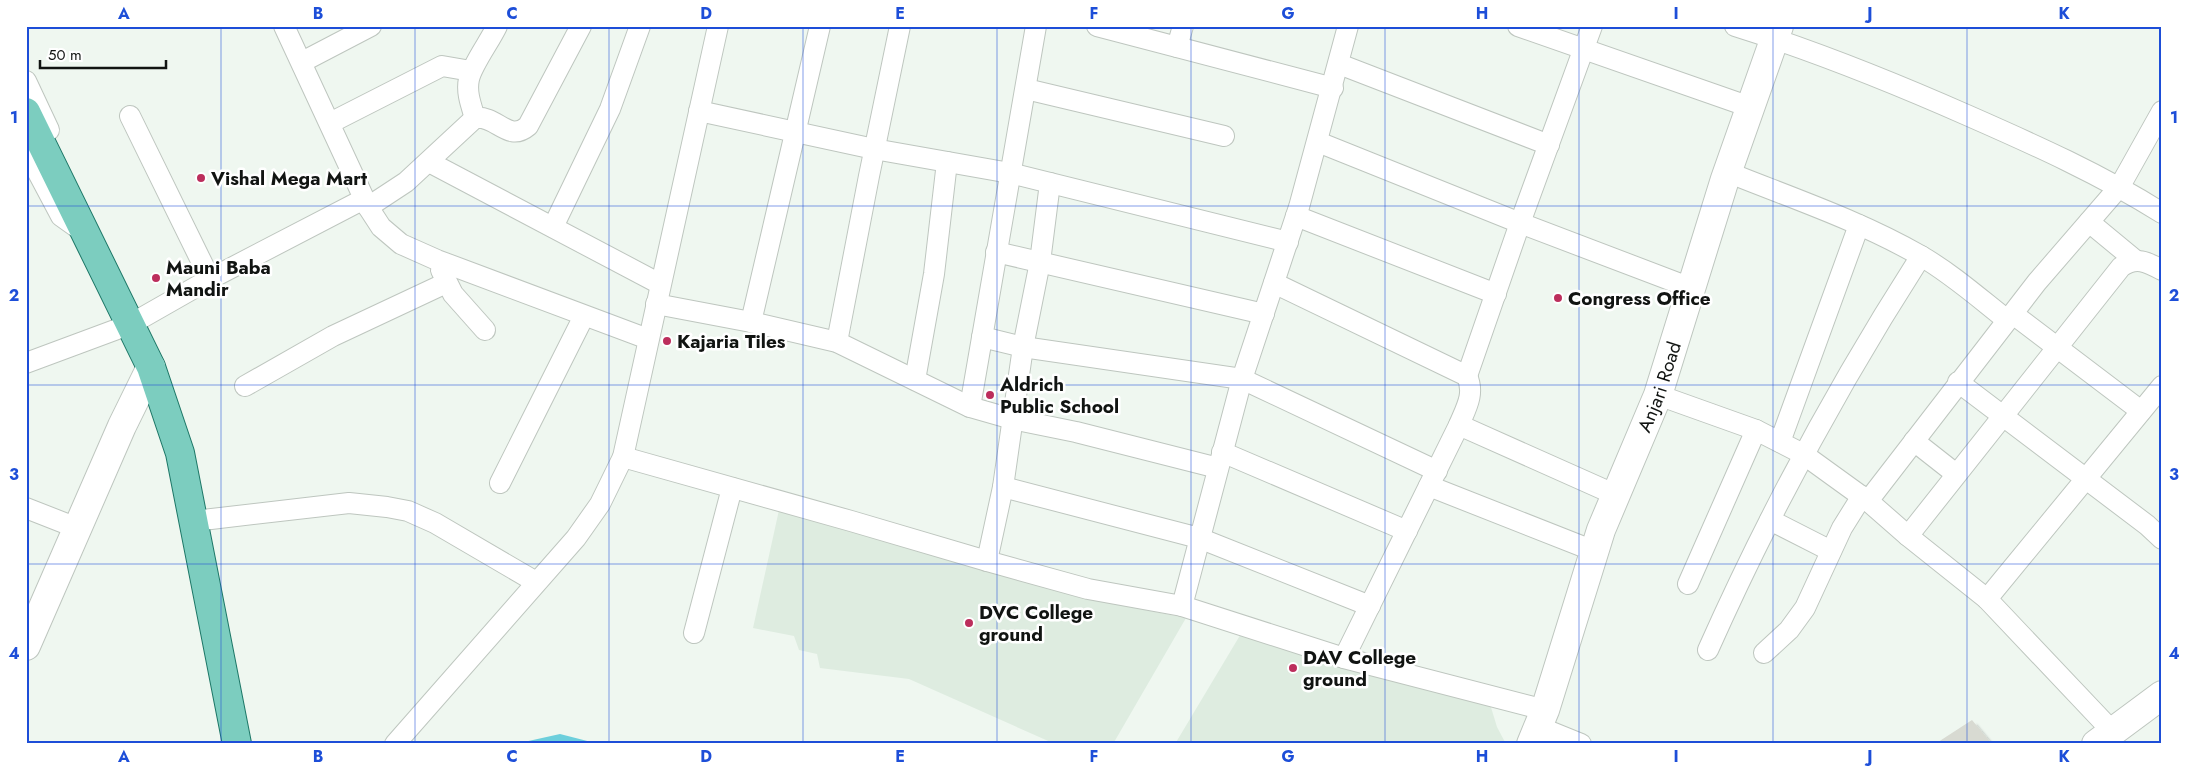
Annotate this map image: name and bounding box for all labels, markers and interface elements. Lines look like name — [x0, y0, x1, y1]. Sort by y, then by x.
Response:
text: A — [117, 2, 130, 25]
text: B — [313, 2, 323, 25]
text: C — [506, 2, 518, 25]
text: D — [700, 2, 712, 25]
text: E — [895, 2, 905, 25]
text: F — [1090, 2, 1098, 25]
text: G — [1281, 2, 1295, 25]
text: H — [1476, 2, 1488, 25]
text: I — [1673, 2, 1679, 25]
text: J — [1864, 2, 1873, 25]
text: K — [2058, 2, 2070, 25]
scale bar — [40, 38, 166, 70]
text: 50 m — [48, 44, 82, 66]
text: 1 — [10, 106, 18, 129]
text: 1 — [2170, 106, 2178, 129]
place label: Vishal Mega Mart — [210, 165, 367, 192]
marker: Vishal Mega Mart — [195, 172, 207, 184]
place label: Mauni Baba Mandir — [166, 254, 271, 303]
marker: Mauni Baba Mandir — [150, 272, 162, 284]
text: 2 — [9, 284, 19, 307]
text: 2 — [2169, 284, 2179, 307]
place label: Congress Office — [1568, 285, 1711, 312]
marker: Congress Office — [1552, 292, 1564, 304]
place label: Kajaria Tiles — [677, 328, 786, 355]
marker: Kajaria Tiles — [661, 335, 673, 347]
street label: Anjari Road — [1631, 338, 1688, 436]
place label: Aldrich Public School — [999, 371, 1119, 420]
marker: Aldrich Public School — [984, 389, 996, 401]
text: 3 — [9, 463, 19, 486]
text: 3 — [2169, 463, 2179, 486]
place label: DVC College ground — [979, 599, 1093, 648]
marker: DVC College ground — [963, 617, 975, 629]
text: 4 — [8, 642, 20, 665]
text: 4 — [2168, 642, 2180, 665]
place label: DAV College ground — [1303, 644, 1416, 693]
marker: DAV College ground — [1287, 662, 1299, 674]
text: A — [117, 745, 130, 768]
text: B — [313, 745, 323, 768]
text: C — [506, 745, 518, 768]
text: D — [700, 745, 712, 768]
text: E — [895, 745, 905, 768]
text: F — [1090, 745, 1098, 768]
text: G — [1281, 745, 1295, 768]
text: H — [1476, 745, 1488, 768]
text: I — [1673, 745, 1679, 768]
text: J — [1864, 745, 1873, 768]
text: K — [2058, 745, 2070, 768]

